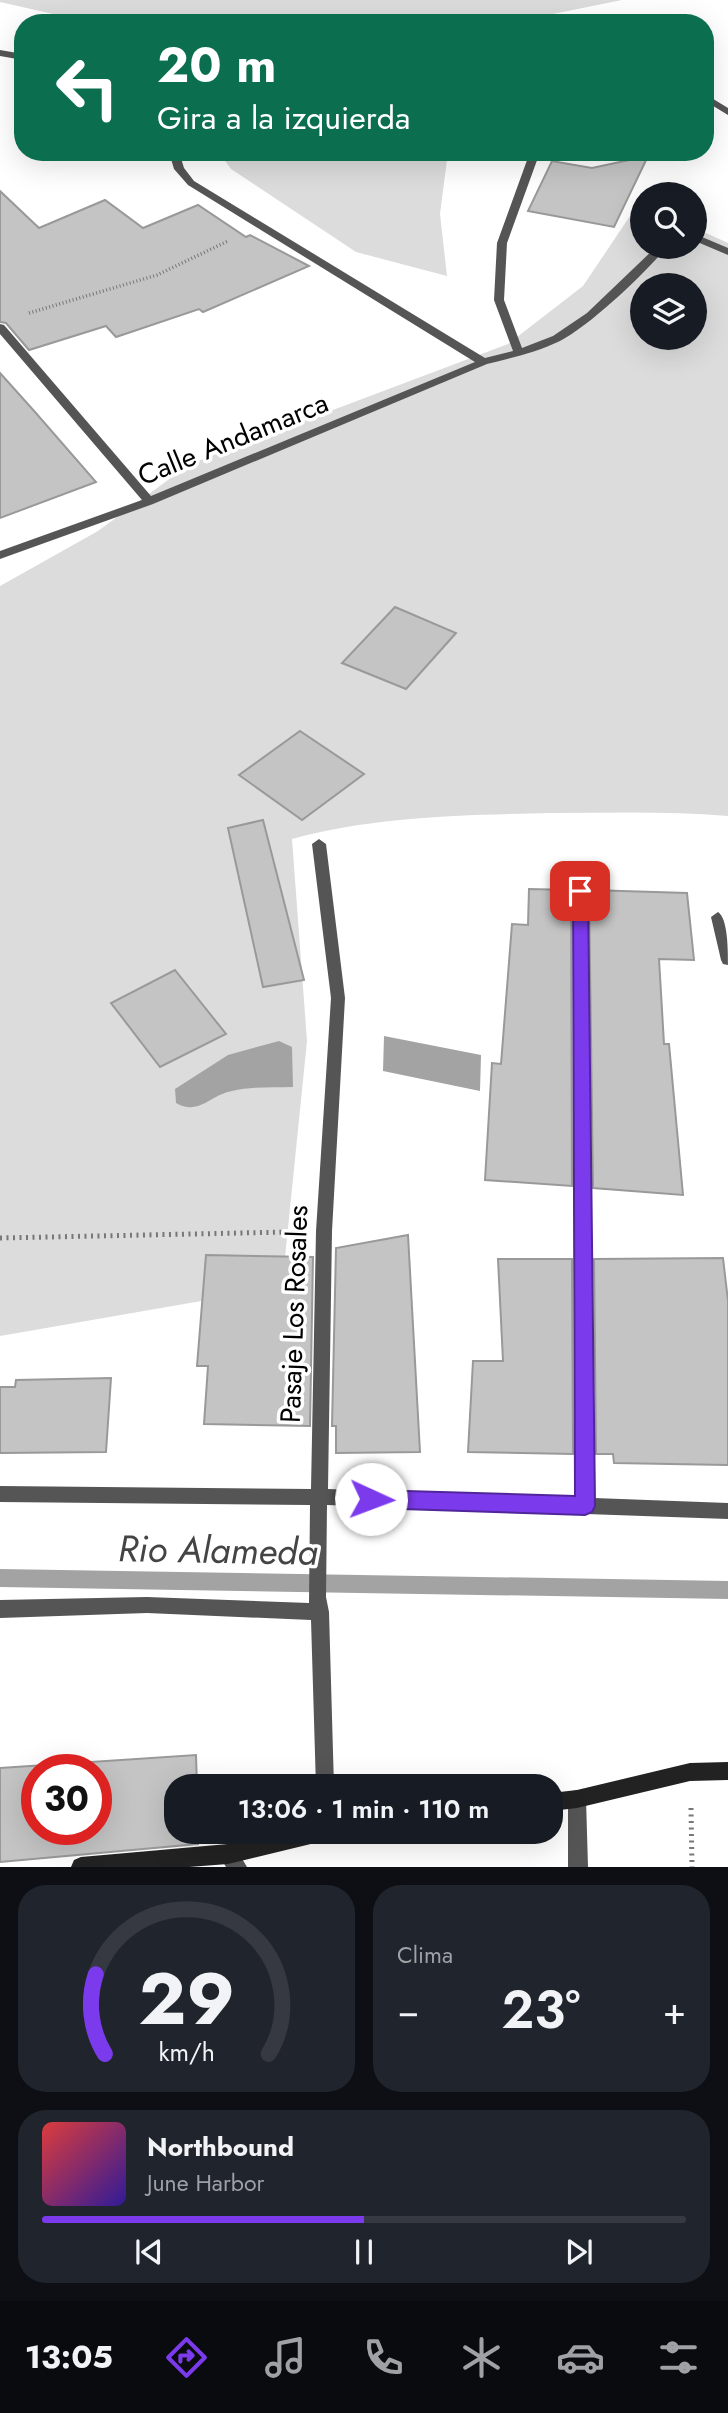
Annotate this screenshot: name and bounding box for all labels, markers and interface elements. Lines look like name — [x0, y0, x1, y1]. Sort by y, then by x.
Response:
text: 20 m — [157, 30, 276, 100]
icon: left — [42, 42, 133, 133]
text: Gira a la izquierda — [157, 95, 410, 141]
map controls — [630, 182, 707, 350]
button: search — [630, 182, 707, 259]
button: layers — [630, 273, 707, 350]
street label: Calle Andamarca — [132, 382, 334, 496]
pin — [550, 861, 610, 921]
icon: arrive — [561, 872, 599, 910]
street label: Pasaje Los Rosales — [270, 1204, 318, 1424]
position arrow — [334, 1462, 408, 1536]
water label: Rio Alameda — [118, 1521, 318, 1579]
speed limit sign: 30 — [21, 1754, 112, 1845]
text: 13:06 · 1 min · 110 m — [238, 1790, 489, 1828]
text: Clima — [397, 1938, 453, 1972]
text: 29 — [138, 1947, 235, 2052]
text: 23° — [502, 1972, 580, 2048]
text: − — [397, 1983, 419, 2038]
text: + — [663, 1983, 686, 2038]
text: km/h — [158, 2034, 215, 2070]
text: Northbound — [147, 2128, 294, 2166]
text: June Harbor — [147, 2166, 264, 2200]
icon: previous — [130, 2233, 168, 2271]
icon: pause — [345, 2233, 383, 2271]
icon: next — [560, 2233, 598, 2271]
icon: directions — [162, 2333, 211, 2382]
icon: music — [261, 2333, 310, 2382]
icon: phone — [359, 2333, 408, 2382]
icon: climate — [457, 2333, 506, 2382]
icon: car — [556, 2333, 605, 2382]
icon: filters — [654, 2333, 703, 2382]
text: 13:05 — [25, 2334, 113, 2380]

